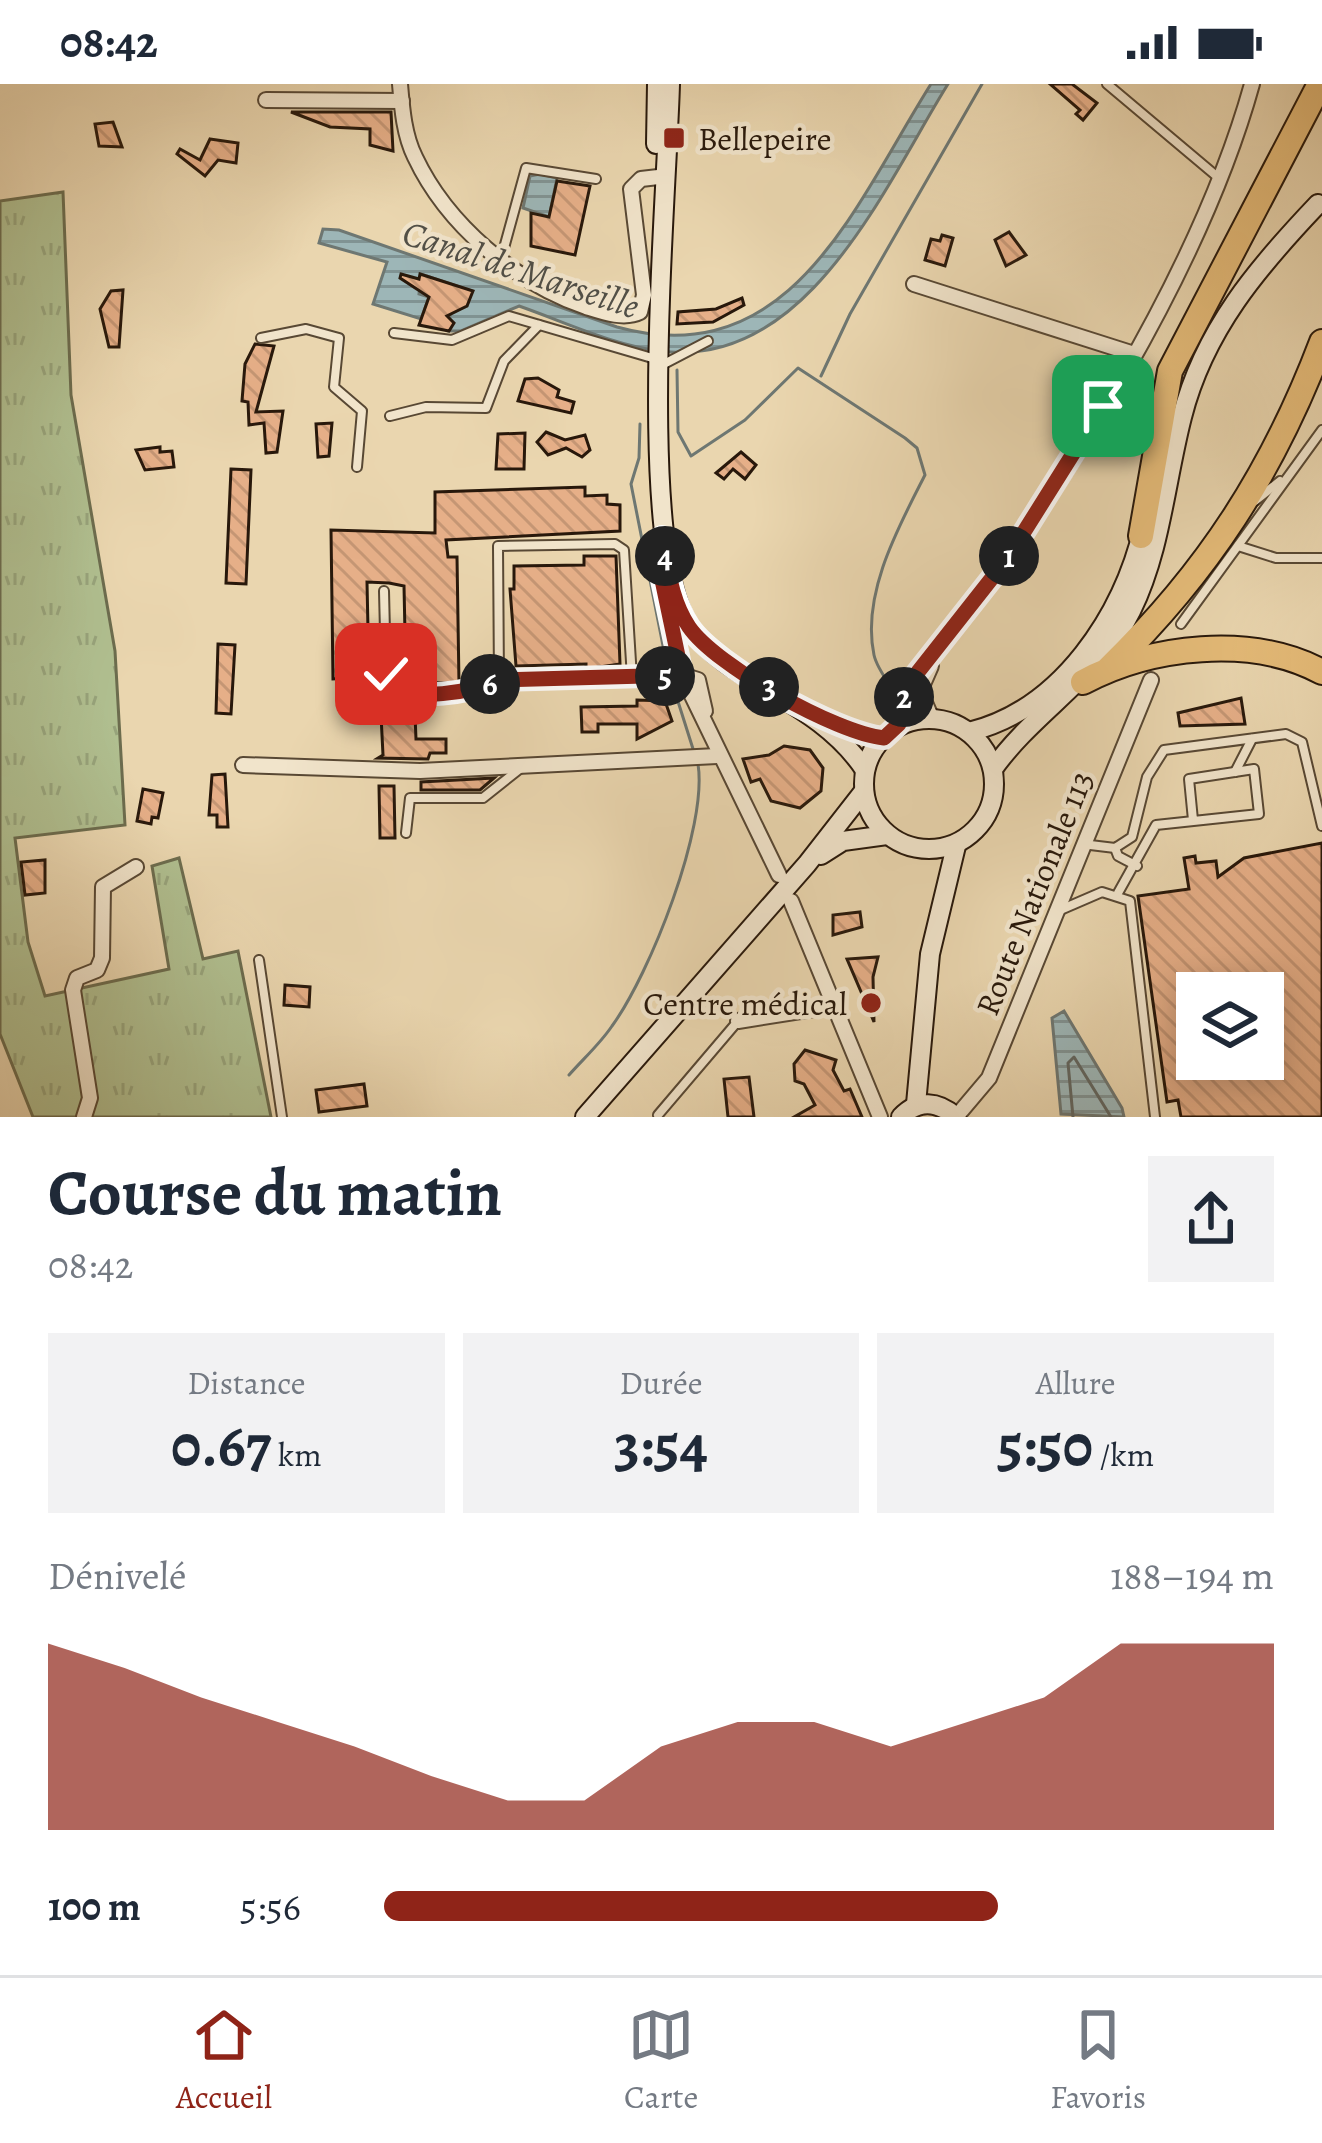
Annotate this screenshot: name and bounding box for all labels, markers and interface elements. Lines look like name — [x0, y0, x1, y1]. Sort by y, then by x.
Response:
text: 08:42 — [60, 11, 158, 73]
place label: Bellepeire — [698, 116, 832, 161]
marker: Bellepeire — [661, 125, 687, 151]
water label: Canal de Marseille — [396, 208, 646, 330]
pin — [1052, 355, 1154, 457]
icon: arrive — [1070, 373, 1136, 439]
pin: 4 — [635, 526, 695, 586]
pin: 1 — [979, 526, 1039, 586]
text: 4 — [657, 533, 673, 578]
text: 1 — [1003, 533, 1015, 578]
pin — [335, 623, 437, 725]
icon: check — [353, 641, 419, 707]
pin: 5 — [635, 646, 695, 706]
text: 5 — [658, 653, 672, 698]
pin: 6 — [460, 654, 520, 714]
pin: 3 — [739, 657, 799, 717]
text: 6 — [482, 661, 498, 706]
text: 3 — [762, 664, 776, 709]
pin: 2 — [874, 667, 934, 727]
text: 2 — [896, 674, 912, 719]
street label: Route Nationale 113 — [964, 764, 1104, 1022]
map controls — [1176, 972, 1284, 1080]
button: layers — [1176, 972, 1284, 1080]
place label: Centre médical — [643, 981, 847, 1026]
marker: Centre médical — [858, 990, 884, 1016]
text: Course du matin — [48, 1148, 502, 1238]
button: share — [1148, 1156, 1274, 1282]
text: 08:42 — [48, 1238, 133, 1291]
text: Distance — [187, 1360, 306, 1405]
text: Durée — [620, 1360, 702, 1405]
text: Allure — [1036, 1360, 1115, 1405]
text: 0.67 — [171, 1405, 271, 1487]
text: 3:54 — [614, 1405, 708, 1487]
text: 5:50 — [997, 1405, 1093, 1487]
text: km — [271, 1432, 322, 1477]
text: /km — [1093, 1432, 1154, 1477]
text: Dénivelé — [48, 1549, 186, 1602]
text: 188–194 m — [1110, 1549, 1274, 1602]
text: 100 m — [48, 1880, 141, 1933]
text: 5:56 — [240, 1880, 301, 1933]
tab: Accueil — [176, 2002, 272, 2119]
tab: Carte — [624, 2002, 698, 2119]
tab: Favoris — [1050, 2002, 1146, 2119]

